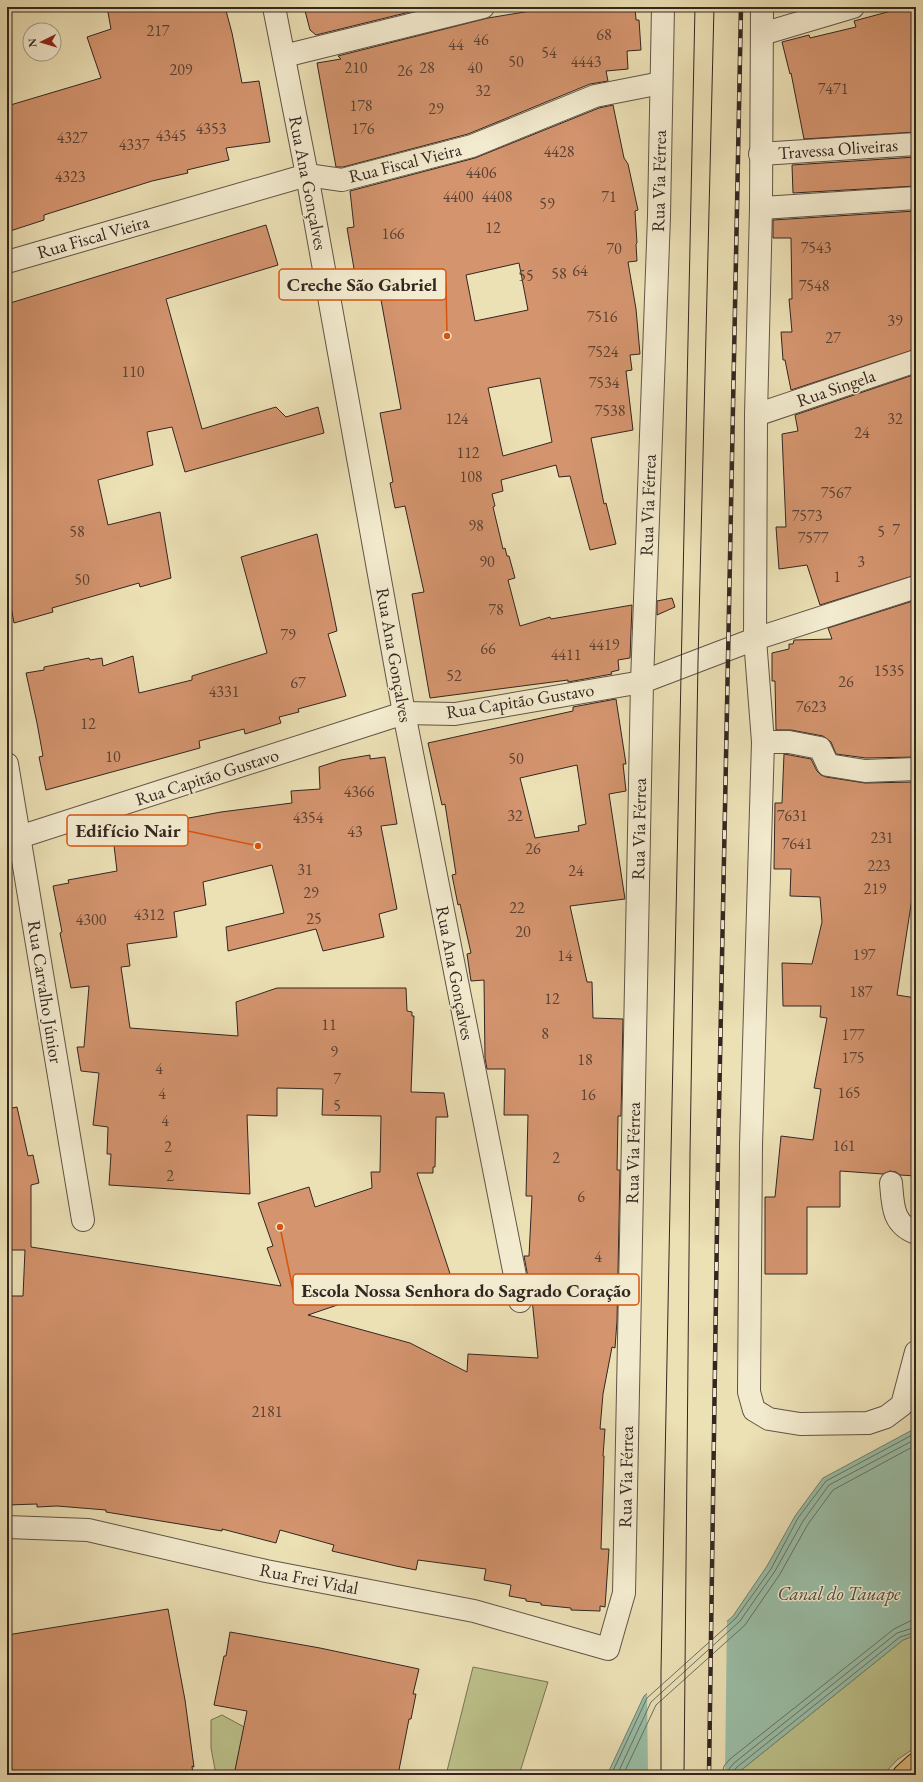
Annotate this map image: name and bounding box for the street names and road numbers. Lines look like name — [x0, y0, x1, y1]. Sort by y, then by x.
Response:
street label: Rua Ana Gonçalves — [284, 114, 333, 252]
street label: Rua Via Férrea — [646, 129, 671, 232]
street label: Travessa Oliveiras — [777, 133, 899, 164]
street label: Rua Fiscal Vieira — [346, 137, 464, 188]
street label: Rua Fiscal Vieira — [34, 209, 152, 263]
street label: Rua Singela — [793, 363, 879, 412]
street label: Rua Via Férrea — [634, 453, 661, 556]
street label: Rua Ana Gonçalves — [371, 586, 418, 724]
street label: Rua Capitão Gustavo — [444, 677, 596, 724]
street label: Rua Capitão Gustavo — [132, 742, 282, 811]
street label: Rua Via Férrea — [626, 777, 651, 880]
street label: Rua Ana Gonçalves — [431, 904, 480, 1042]
street label: Rua Carvalho Júnior — [23, 919, 68, 1065]
street label: Rua Via Férrea — [620, 1101, 645, 1204]
street label: Rua Via Férrea — [613, 1425, 638, 1528]
street label: Rua Frei Vidal — [258, 1558, 360, 1599]

